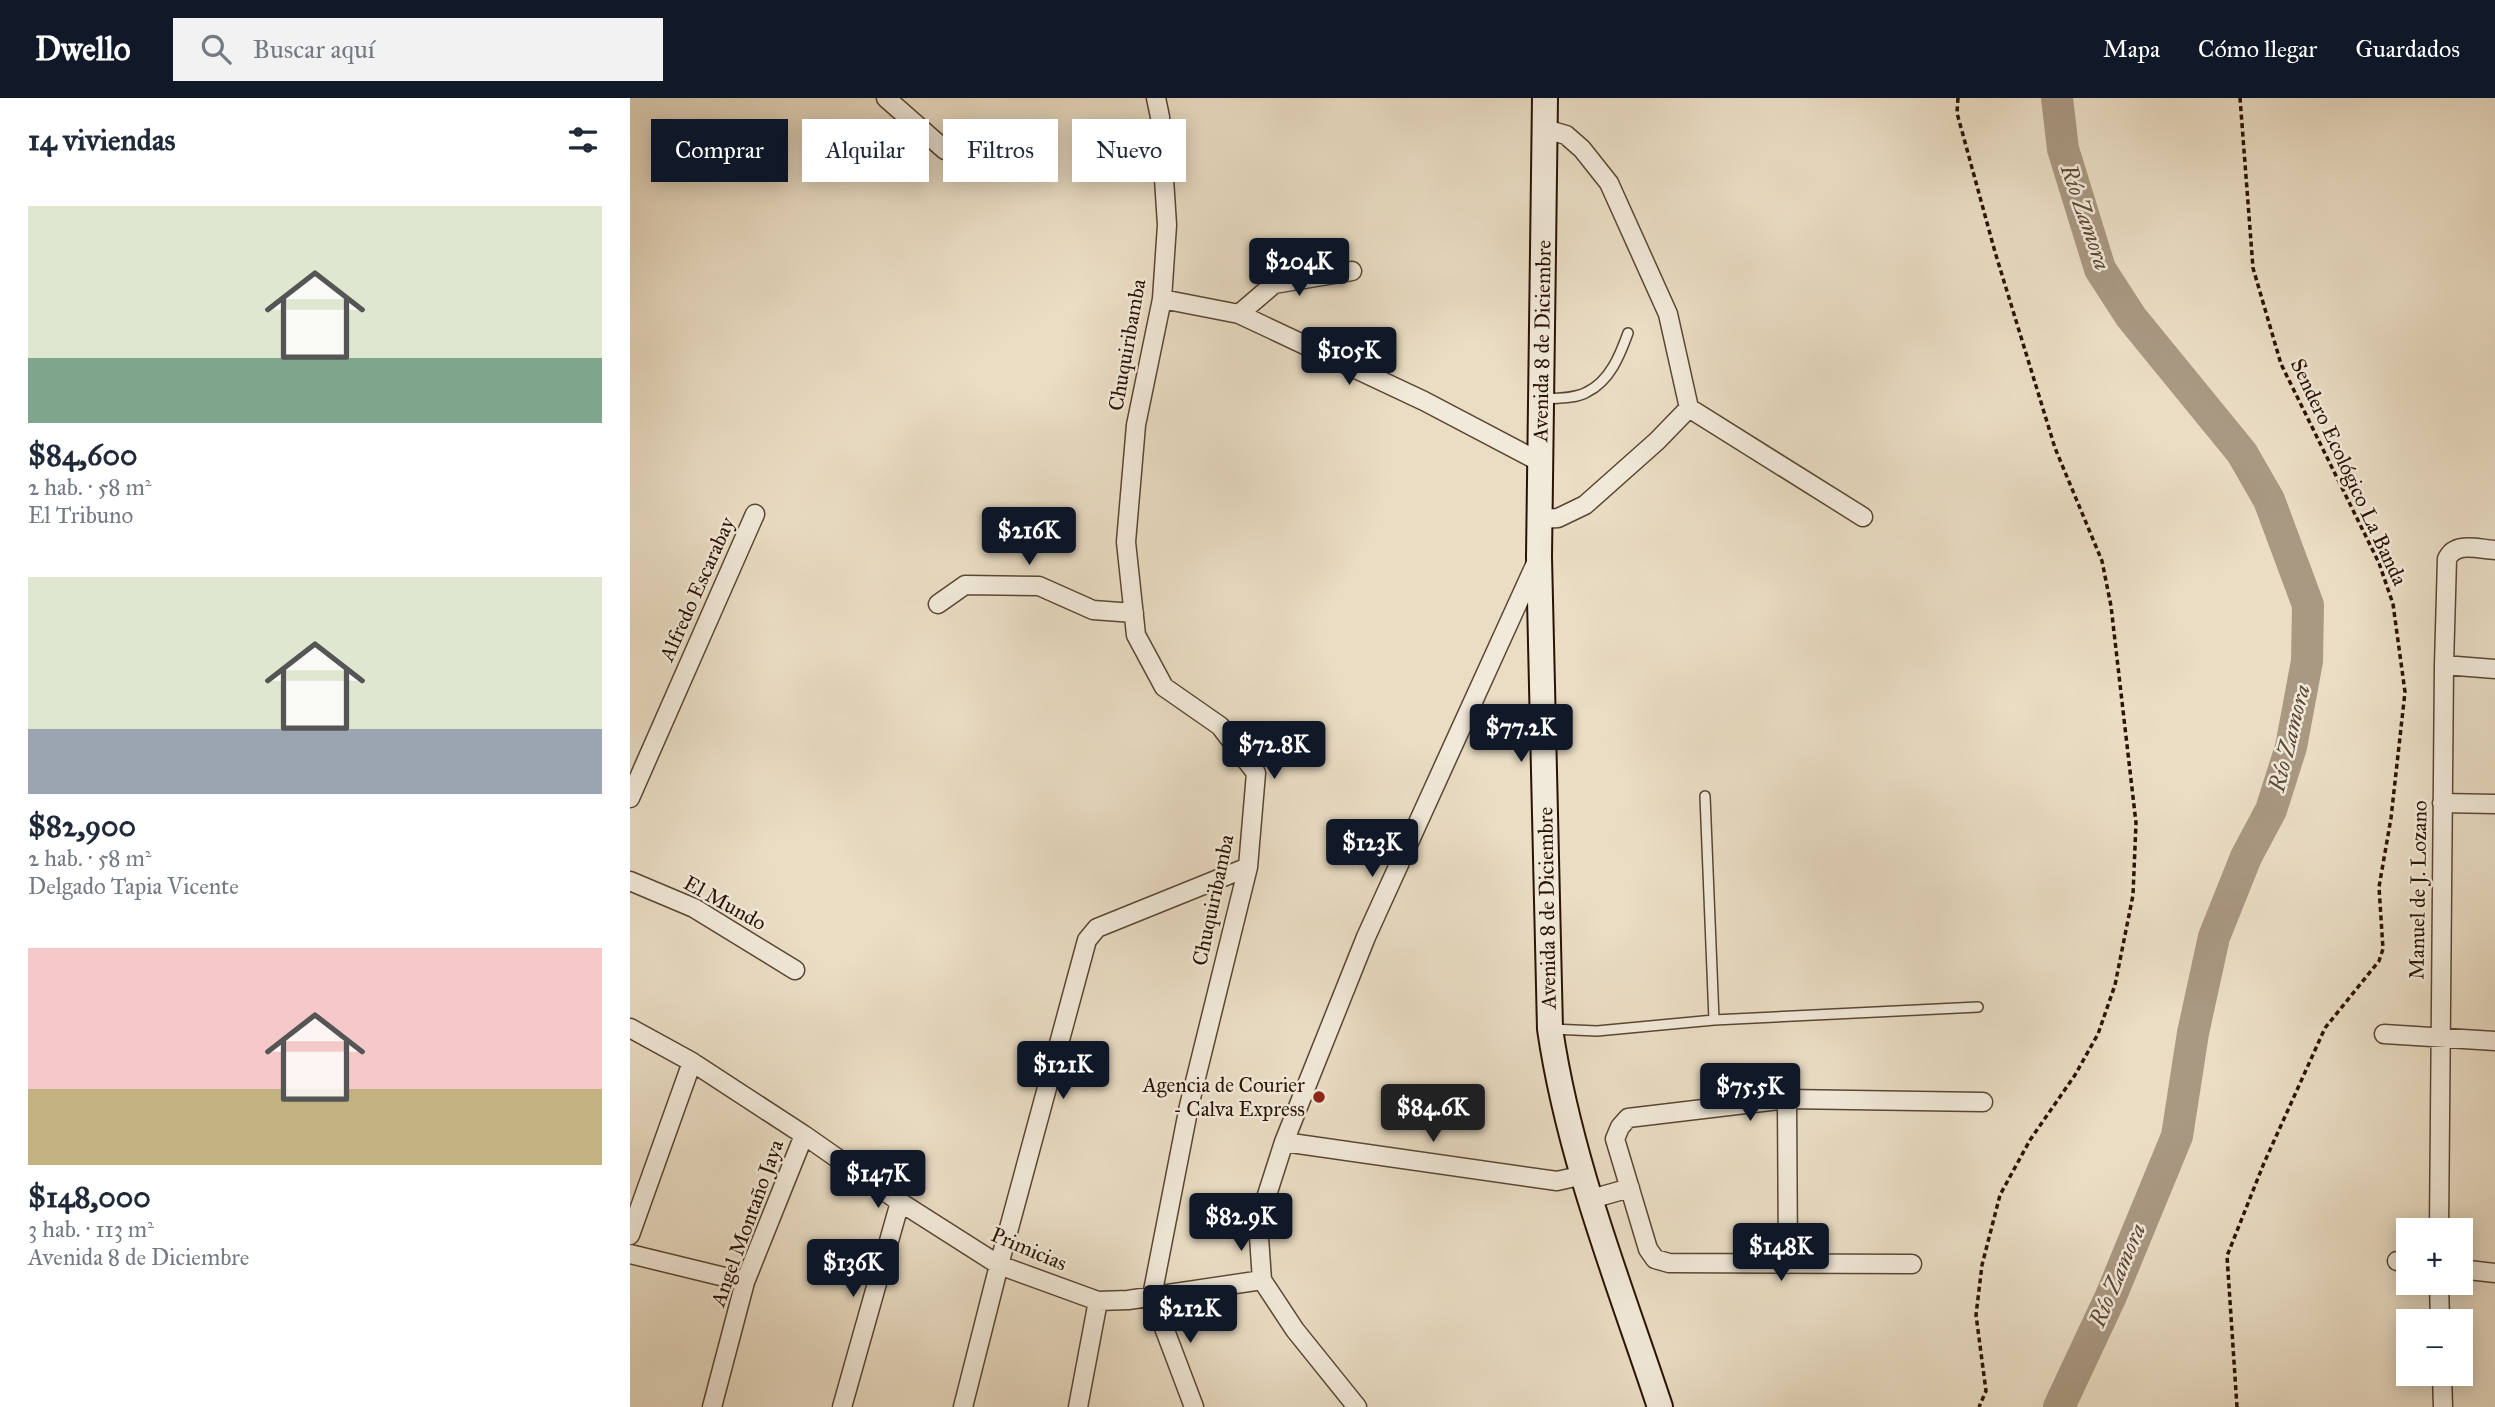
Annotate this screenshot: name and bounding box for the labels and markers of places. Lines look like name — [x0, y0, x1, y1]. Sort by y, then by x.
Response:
pin: $204K — [1250, 238, 1348, 298]
pin: $105K — [1300, 328, 1398, 387]
pin: $216K — [980, 508, 1078, 567]
pin: $77.2K — [1464, 704, 1578, 764]
pin: $72.8K — [1217, 722, 1331, 781]
pin: $123K — [1323, 820, 1421, 879]
pin: $121K — [1014, 1042, 1112, 1101]
pin: $75.5K — [1693, 1063, 1807, 1123]
place label: Agencia de Courier - Calva Express — [1142, 1072, 1305, 1122]
pin: $84.6K — [1376, 1084, 1490, 1144]
marker: Agencia de Courier - Calva Express — [1311, 1089, 1327, 1105]
pin: $147K — [829, 1150, 927, 1210]
pin: $82.9K — [1184, 1194, 1298, 1253]
pin: $148K — [1732, 1224, 1830, 1283]
pin: $136K — [804, 1240, 902, 1299]
pin: $212K — [1141, 1286, 1239, 1345]

